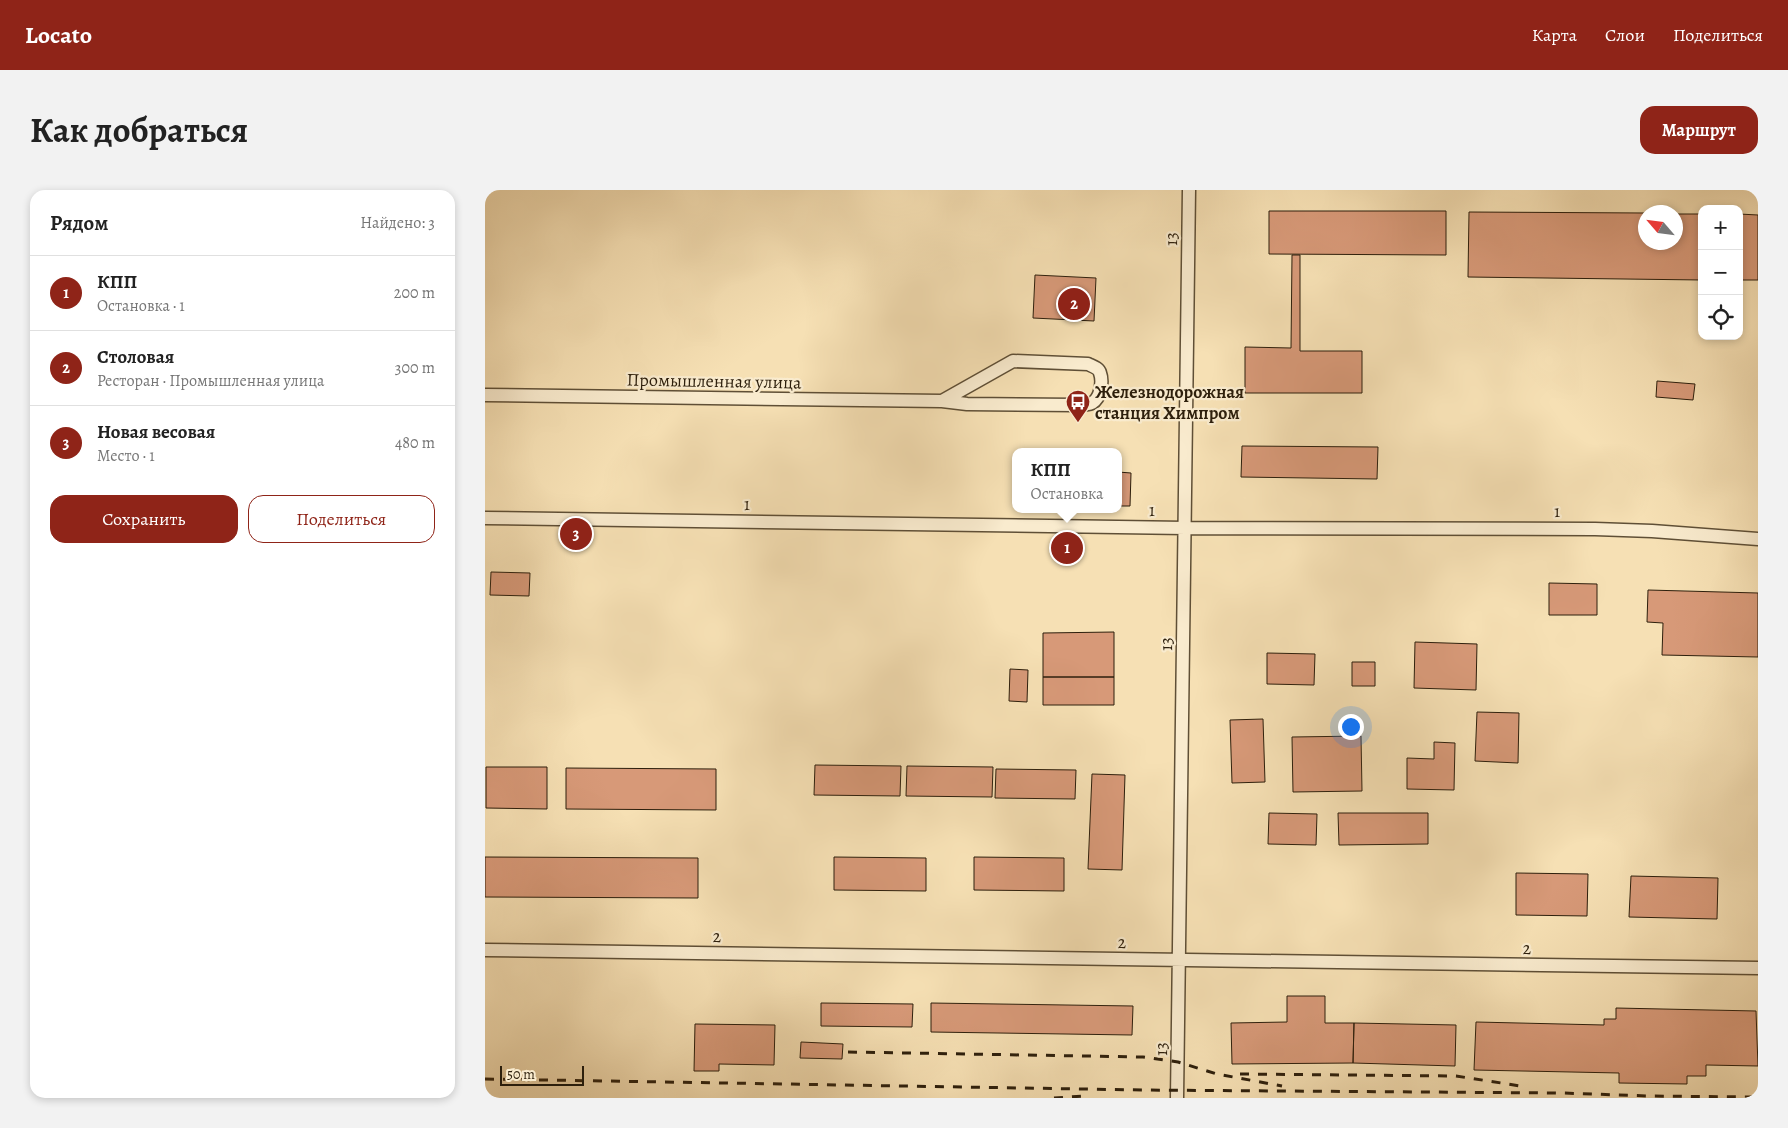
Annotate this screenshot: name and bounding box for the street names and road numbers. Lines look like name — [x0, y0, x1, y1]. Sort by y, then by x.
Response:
street label: 13 — [1159, 232, 1183, 246]
street label: Промышленная улица — [626, 367, 802, 395]
street label: 1 — [744, 492, 750, 516]
street label: 1 — [1149, 498, 1155, 522]
street label: 1 — [1554, 499, 1560, 523]
street label: 13 — [1154, 637, 1178, 651]
street label: 2 — [713, 924, 722, 948]
street label: 2 — [1118, 930, 1127, 954]
street label: 2 — [1523, 936, 1532, 960]
street label: 13 — [1149, 1042, 1173, 1056]

